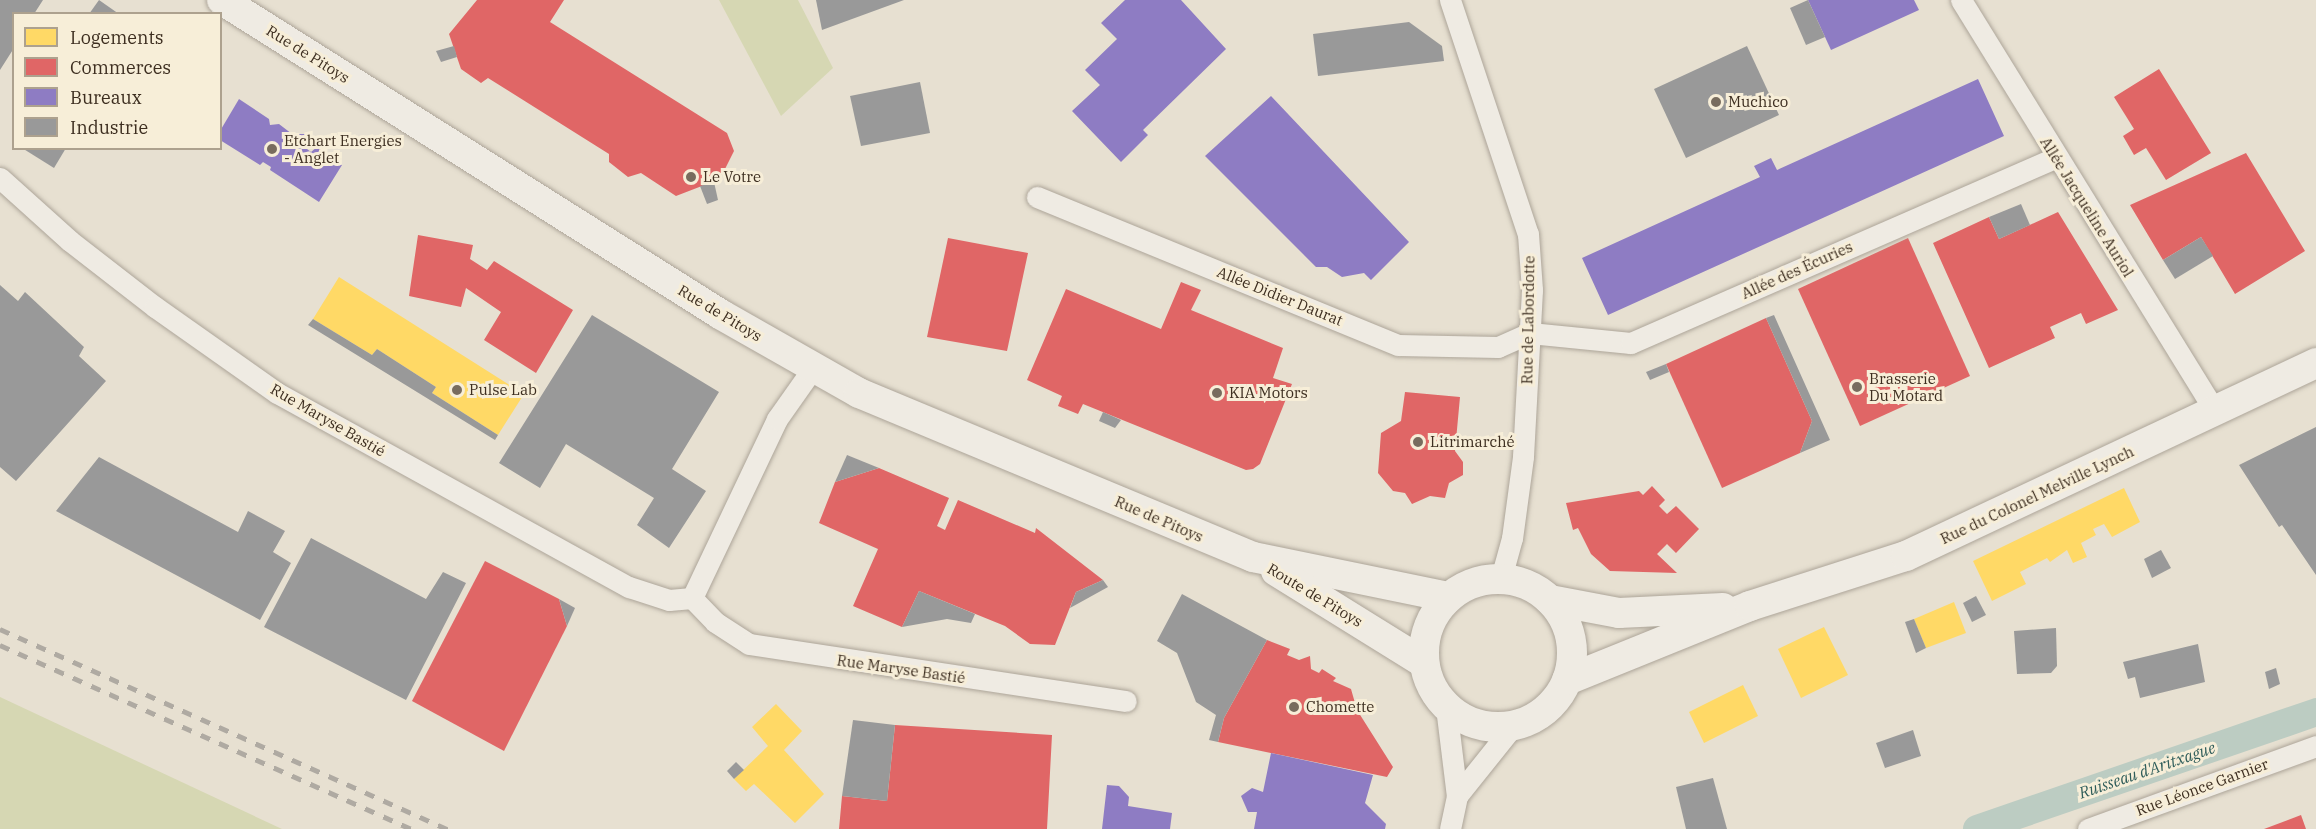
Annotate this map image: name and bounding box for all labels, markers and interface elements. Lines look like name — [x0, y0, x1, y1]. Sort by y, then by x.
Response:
legend — [12, 12, 222, 150]
street label: Rue de Pitoys — [263, 21, 353, 87]
text: Logements — [70, 26, 164, 49]
text: Commerces — [70, 56, 171, 79]
text: Bureaux — [70, 86, 142, 109]
place label: Muchico — [1728, 93, 1788, 111]
marker: Muchico — [1709, 95, 1723, 109]
text: Industrie — [70, 116, 148, 139]
place label: Etchart Energies - Anglet — [284, 131, 402, 166]
street label: Allée Jacqueline Auriol — [2037, 134, 2137, 280]
marker: Etchart Energies - Anglet — [265, 142, 279, 156]
place label: Le Votre — [703, 168, 761, 186]
marker: Le Votre — [684, 170, 698, 184]
street label: Allée des Écuries — [1739, 237, 1855, 303]
street label: Rue de Labordotte — [1518, 256, 1538, 384]
street label: Allée Didier Daurat — [1215, 263, 1345, 329]
street label: Rue de Pitoys — [675, 281, 765, 345]
place label: Brasserie Du Motard — [1869, 369, 1943, 404]
street label: Rue Maryse Bastié — [267, 380, 389, 460]
marker: Brasserie Du Motard — [1850, 380, 1864, 394]
place label: Pulse Lab — [469, 381, 537, 399]
marker: Pulse Lab — [450, 383, 464, 397]
place label: KIA Motors — [1229, 384, 1308, 402]
marker: KIA Motors — [1210, 386, 1224, 400]
place label: Litrimarché — [1430, 433, 1515, 451]
marker: Litrimarché — [1411, 435, 1425, 449]
street label: Rue du Colonel Melville Lynch — [1937, 442, 2137, 548]
street label: Rue de Pitoys — [1112, 492, 1206, 546]
street label: Route de Pitoys — [1264, 559, 1366, 631]
street label: Rue Maryse Bastié — [836, 651, 966, 687]
place label: Chomette — [1306, 698, 1374, 716]
marker: Chomette — [1287, 700, 1301, 714]
water label: Ruisseau d'Aritxague — [2076, 738, 2218, 802]
street label: Rue Léonce Garnier — [2133, 755, 2271, 819]

